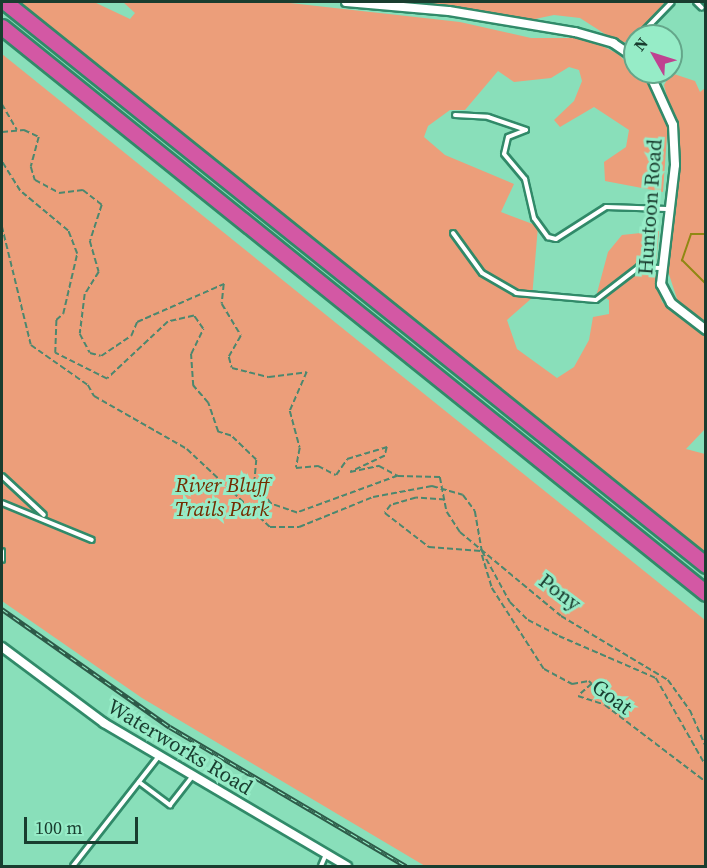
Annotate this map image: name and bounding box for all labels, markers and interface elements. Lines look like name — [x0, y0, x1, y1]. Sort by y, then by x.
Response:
north arrow — [623, 24, 683, 84]
text: N — [628, 32, 653, 55]
street label: Huntoon Road — [633, 138, 667, 276]
park label: River Bluff Trails Park — [175, 472, 269, 522]
street label: Pony — [534, 568, 586, 616]
street label: Goat — [587, 674, 637, 720]
street label: Waterworks Road — [103, 694, 257, 800]
scale bar — [27, 805, 141, 843]
text: 100 m — [35, 815, 82, 840]

